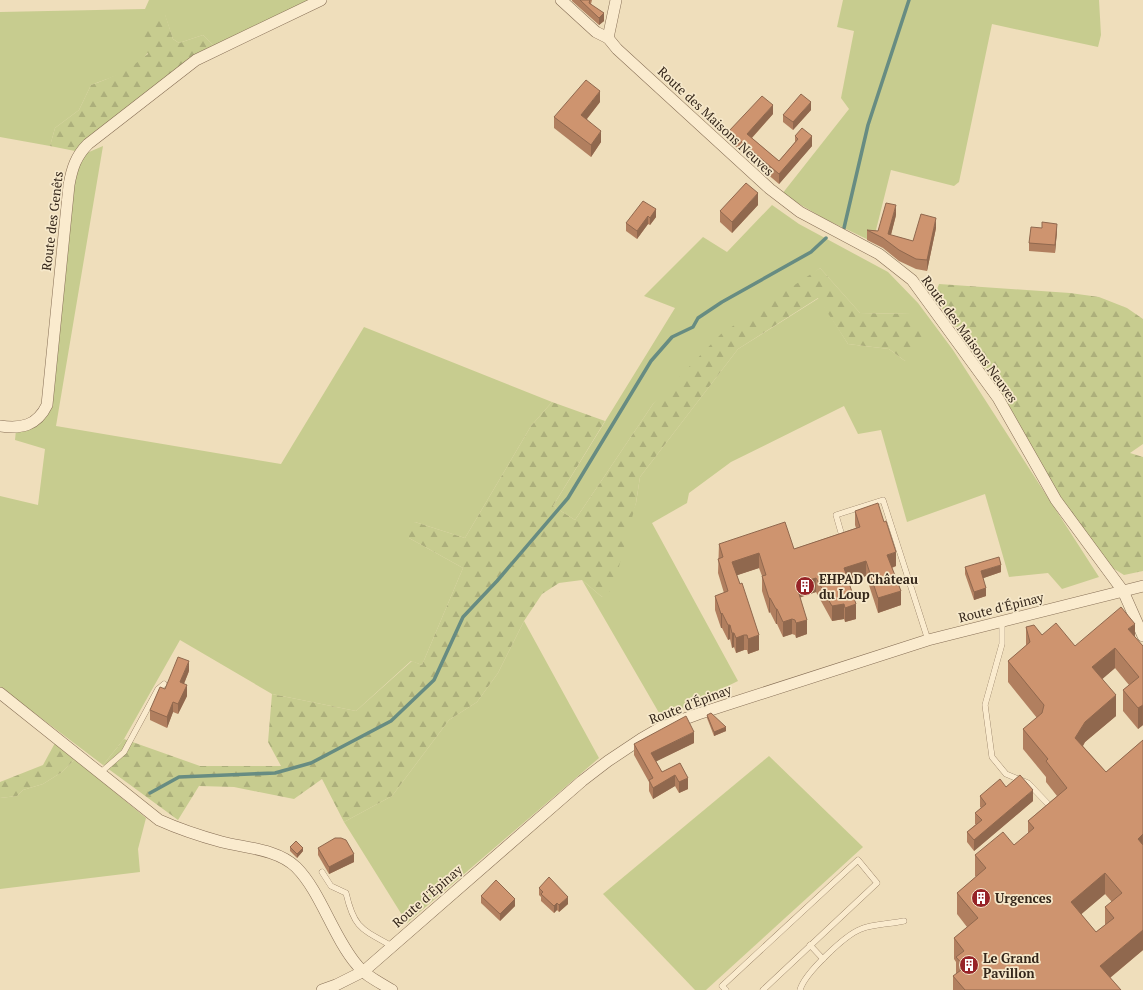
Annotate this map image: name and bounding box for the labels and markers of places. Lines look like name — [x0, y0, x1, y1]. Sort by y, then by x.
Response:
place label: EHPAD Château du Loup — [819, 570, 918, 603]
building icon: EHPAD Château du Loup — [794, 575, 816, 597]
building icon: Urgences — [970, 887, 992, 909]
place label: Urgences — [995, 889, 1052, 907]
place label: Le Grand Pavillon — [983, 949, 1040, 982]
building icon: Le Grand Pavillon — [958, 954, 980, 976]

